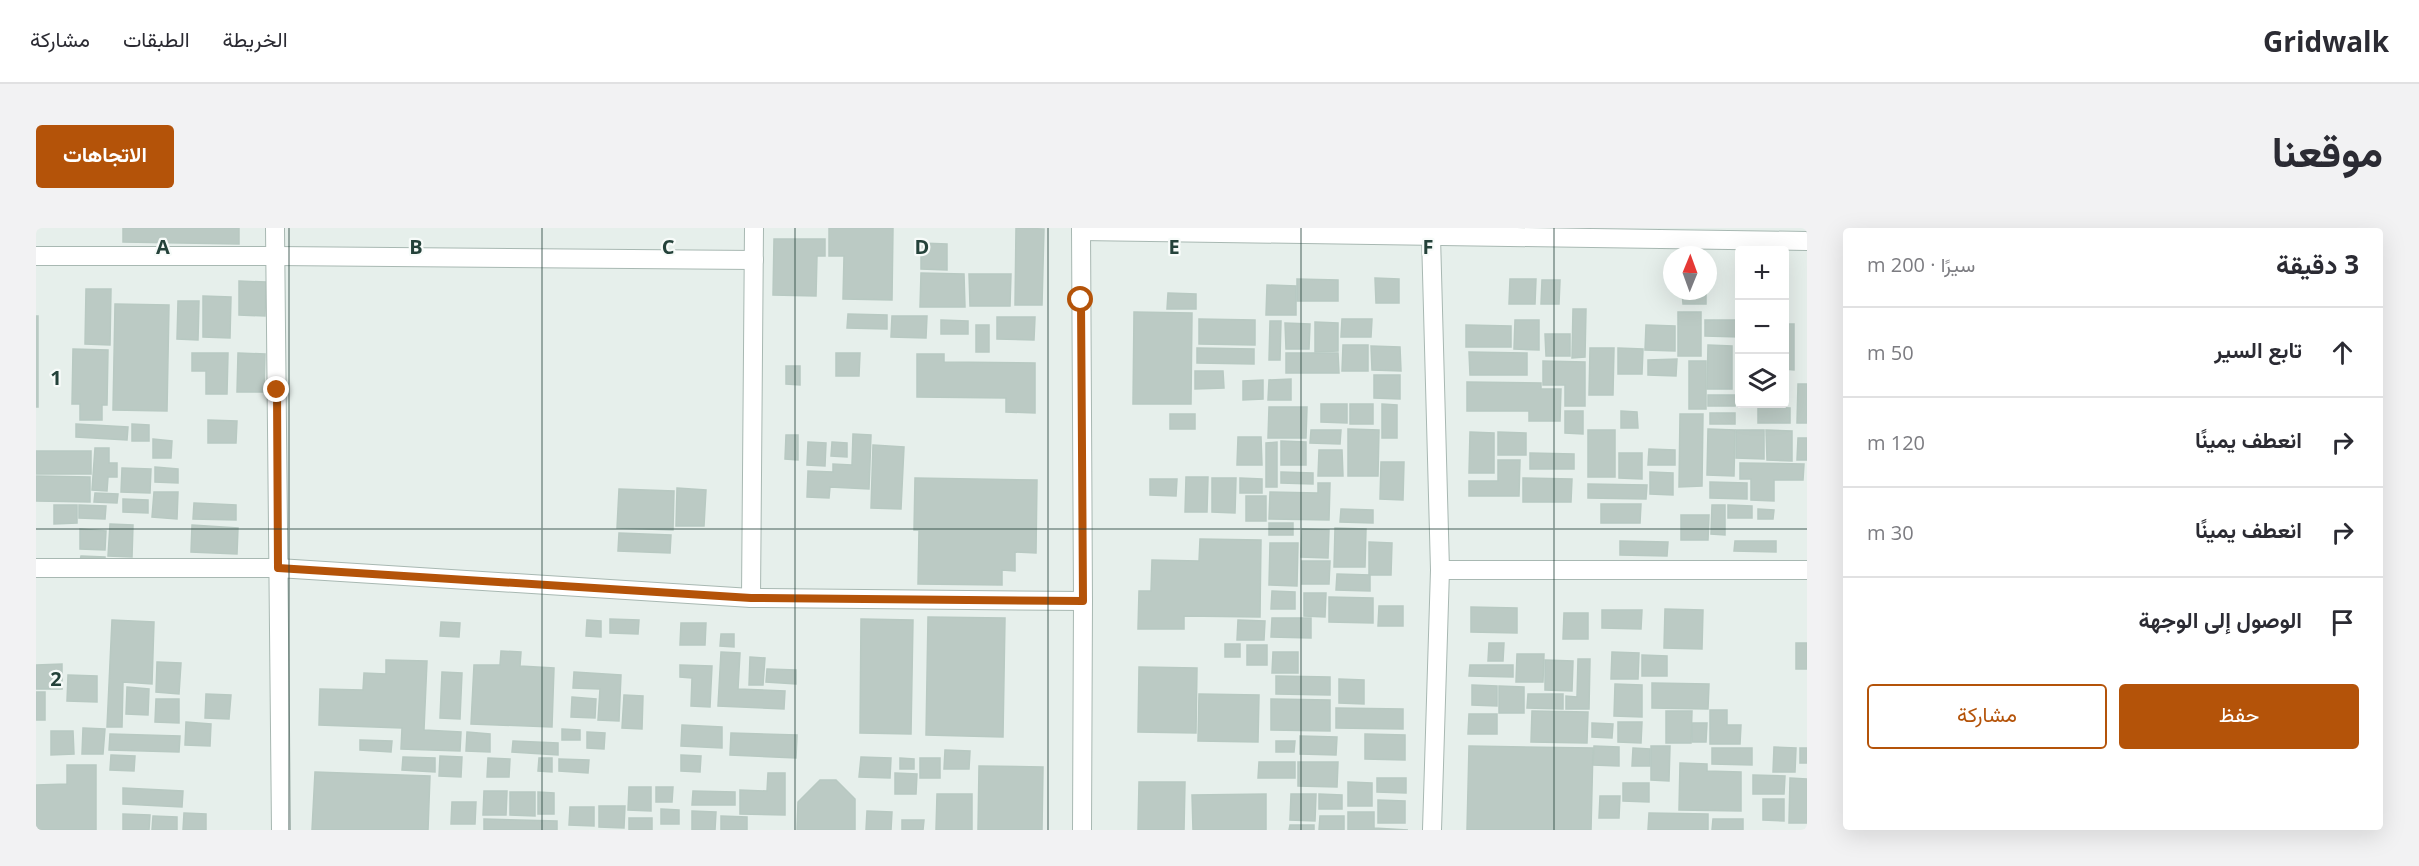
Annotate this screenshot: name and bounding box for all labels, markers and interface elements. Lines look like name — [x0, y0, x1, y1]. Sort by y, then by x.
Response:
text: Gridwalk — [2263, 22, 2389, 60]
text: مشاركة — [30, 25, 90, 53]
text: الطبقات — [123, 25, 190, 53]
text: الخريطة — [223, 25, 288, 53]
text: موقعنا — [2272, 122, 2383, 179]
button: الاتجاهات — [36, 125, 174, 188]
text: A — [156, 233, 170, 260]
text: B — [409, 233, 423, 260]
text: C — [662, 233, 675, 260]
text: D — [915, 233, 929, 260]
text: E — [1168, 233, 1180, 260]
text: F — [1423, 233, 1433, 260]
north arrow — [1663, 246, 1717, 300]
map controls — [1735, 246, 1789, 408]
button: + — [1735, 246, 1789, 300]
text: 3 دقيقة — [2276, 246, 2359, 282]
text: سيرًا · 200 m — [1867, 251, 1975, 278]
route start — [1067, 286, 1093, 312]
button: − — [1735, 300, 1789, 354]
text: تابع السير — [2214, 334, 2302, 364]
icon: ahead — [2326, 336, 2359, 369]
text: 50 m — [1867, 339, 1914, 366]
button: layers — [1735, 354, 1789, 408]
text: 1 — [50, 364, 62, 391]
route end — [263, 376, 289, 402]
text: انعطف يمينًا — [2195, 424, 2302, 454]
icon: right — [2326, 426, 2359, 459]
text: 120 m — [1867, 429, 1925, 456]
text: انعطف يمينًا — [2195, 514, 2302, 544]
icon: right — [2326, 516, 2359, 549]
text: 30 m — [1867, 519, 1914, 546]
text: الوصول إلى الوجهة — [2138, 604, 2302, 634]
icon: arrive — [2326, 606, 2359, 639]
text: 2 — [50, 665, 62, 692]
button: مشاركة — [1867, 684, 2107, 749]
button: حفظ — [2119, 684, 2359, 749]

